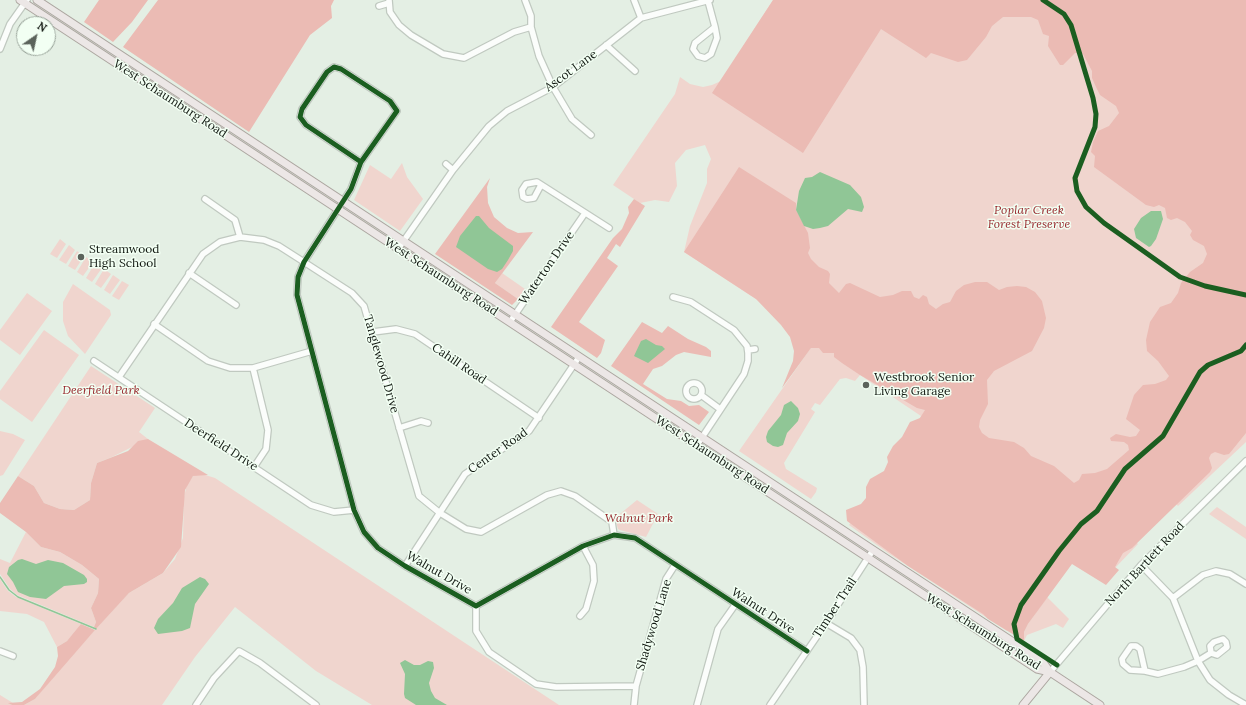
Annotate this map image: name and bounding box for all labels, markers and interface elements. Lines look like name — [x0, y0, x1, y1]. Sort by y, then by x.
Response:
north arrow — [16, 16, 56, 56]
text: N — [35, 19, 50, 35]
street label: Ascot Lane — [542, 47, 600, 95]
street label: West Schaumburg Road — [110, 57, 230, 141]
park label: Poplar Creek Forest Preserve — [988, 204, 1070, 232]
street label: Waterton Drive — [516, 229, 578, 307]
street label: West Schaumburg Road — [381, 235, 501, 319]
place label: Streamwood High School — [89, 243, 160, 271]
marker: Streamwood High School — [76, 252, 86, 262]
street label: Tanglewood Drive — [360, 313, 402, 415]
street label: Cahill Road — [429, 341, 489, 387]
place label: Westbrook Senior Living Garage — [874, 371, 974, 399]
marker: Westbrook Senior Living Garage — [861, 380, 871, 390]
park label: Deerfield Park — [62, 384, 140, 398]
street label: West Schaumburg Road — [652, 413, 772, 497]
street label: Deerfield Drive — [182, 416, 260, 474]
street label: Center Road — [465, 425, 531, 477]
park label: Walnut Park — [605, 512, 673, 526]
street label: North Bartlett Road — [1102, 519, 1188, 609]
street label: Walnut Drive — [404, 548, 474, 598]
street label: Timber Trail — [810, 575, 860, 641]
street label: Shadywood Lane — [633, 578, 675, 672]
street label: Walnut Drive — [728, 585, 798, 637]
street label: West Schaumburg Road — [923, 591, 1043, 673]

